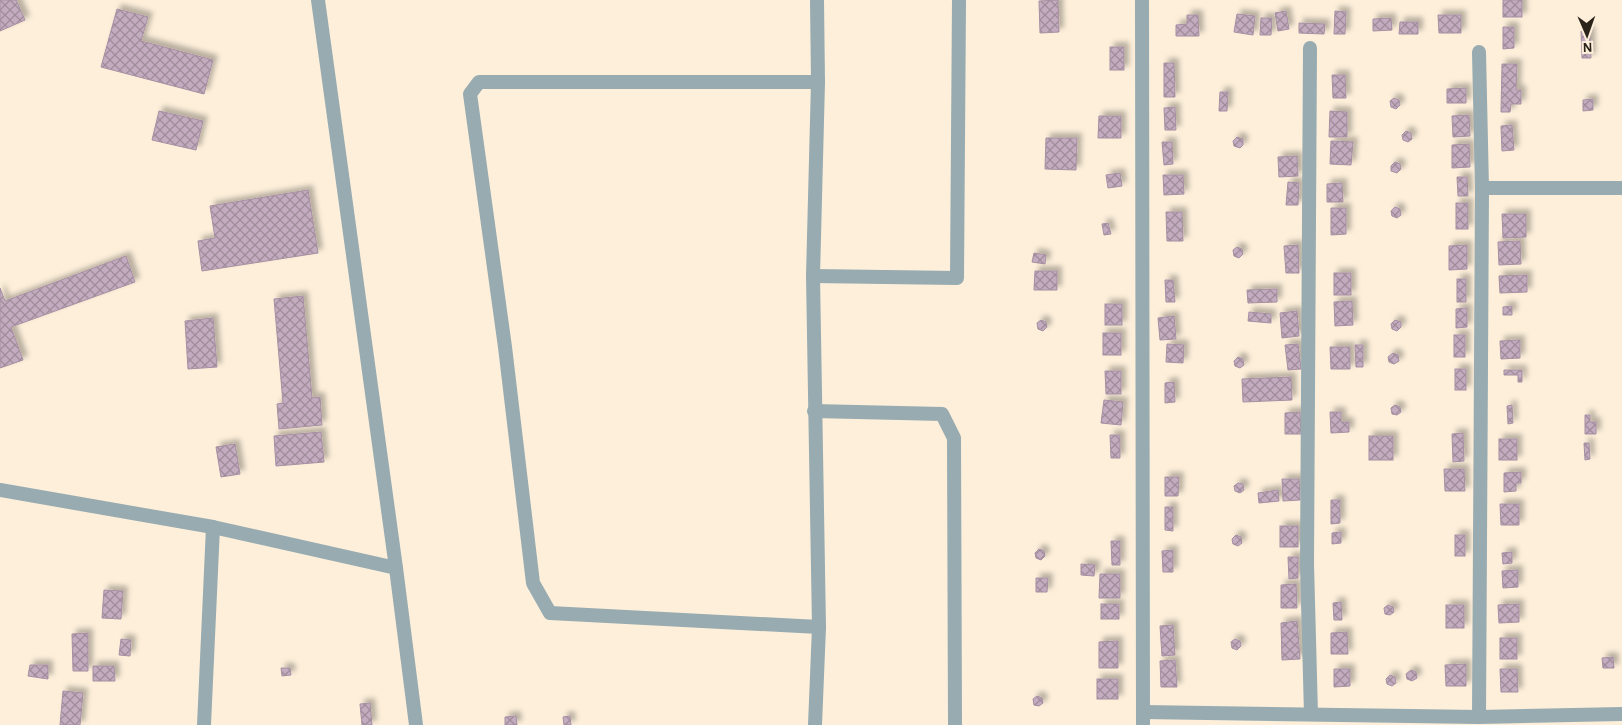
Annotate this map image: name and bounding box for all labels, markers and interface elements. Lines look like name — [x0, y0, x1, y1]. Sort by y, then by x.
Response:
north arrow — [1562, 10, 1612, 60]
text: N — [1582, 40, 1593, 54]

